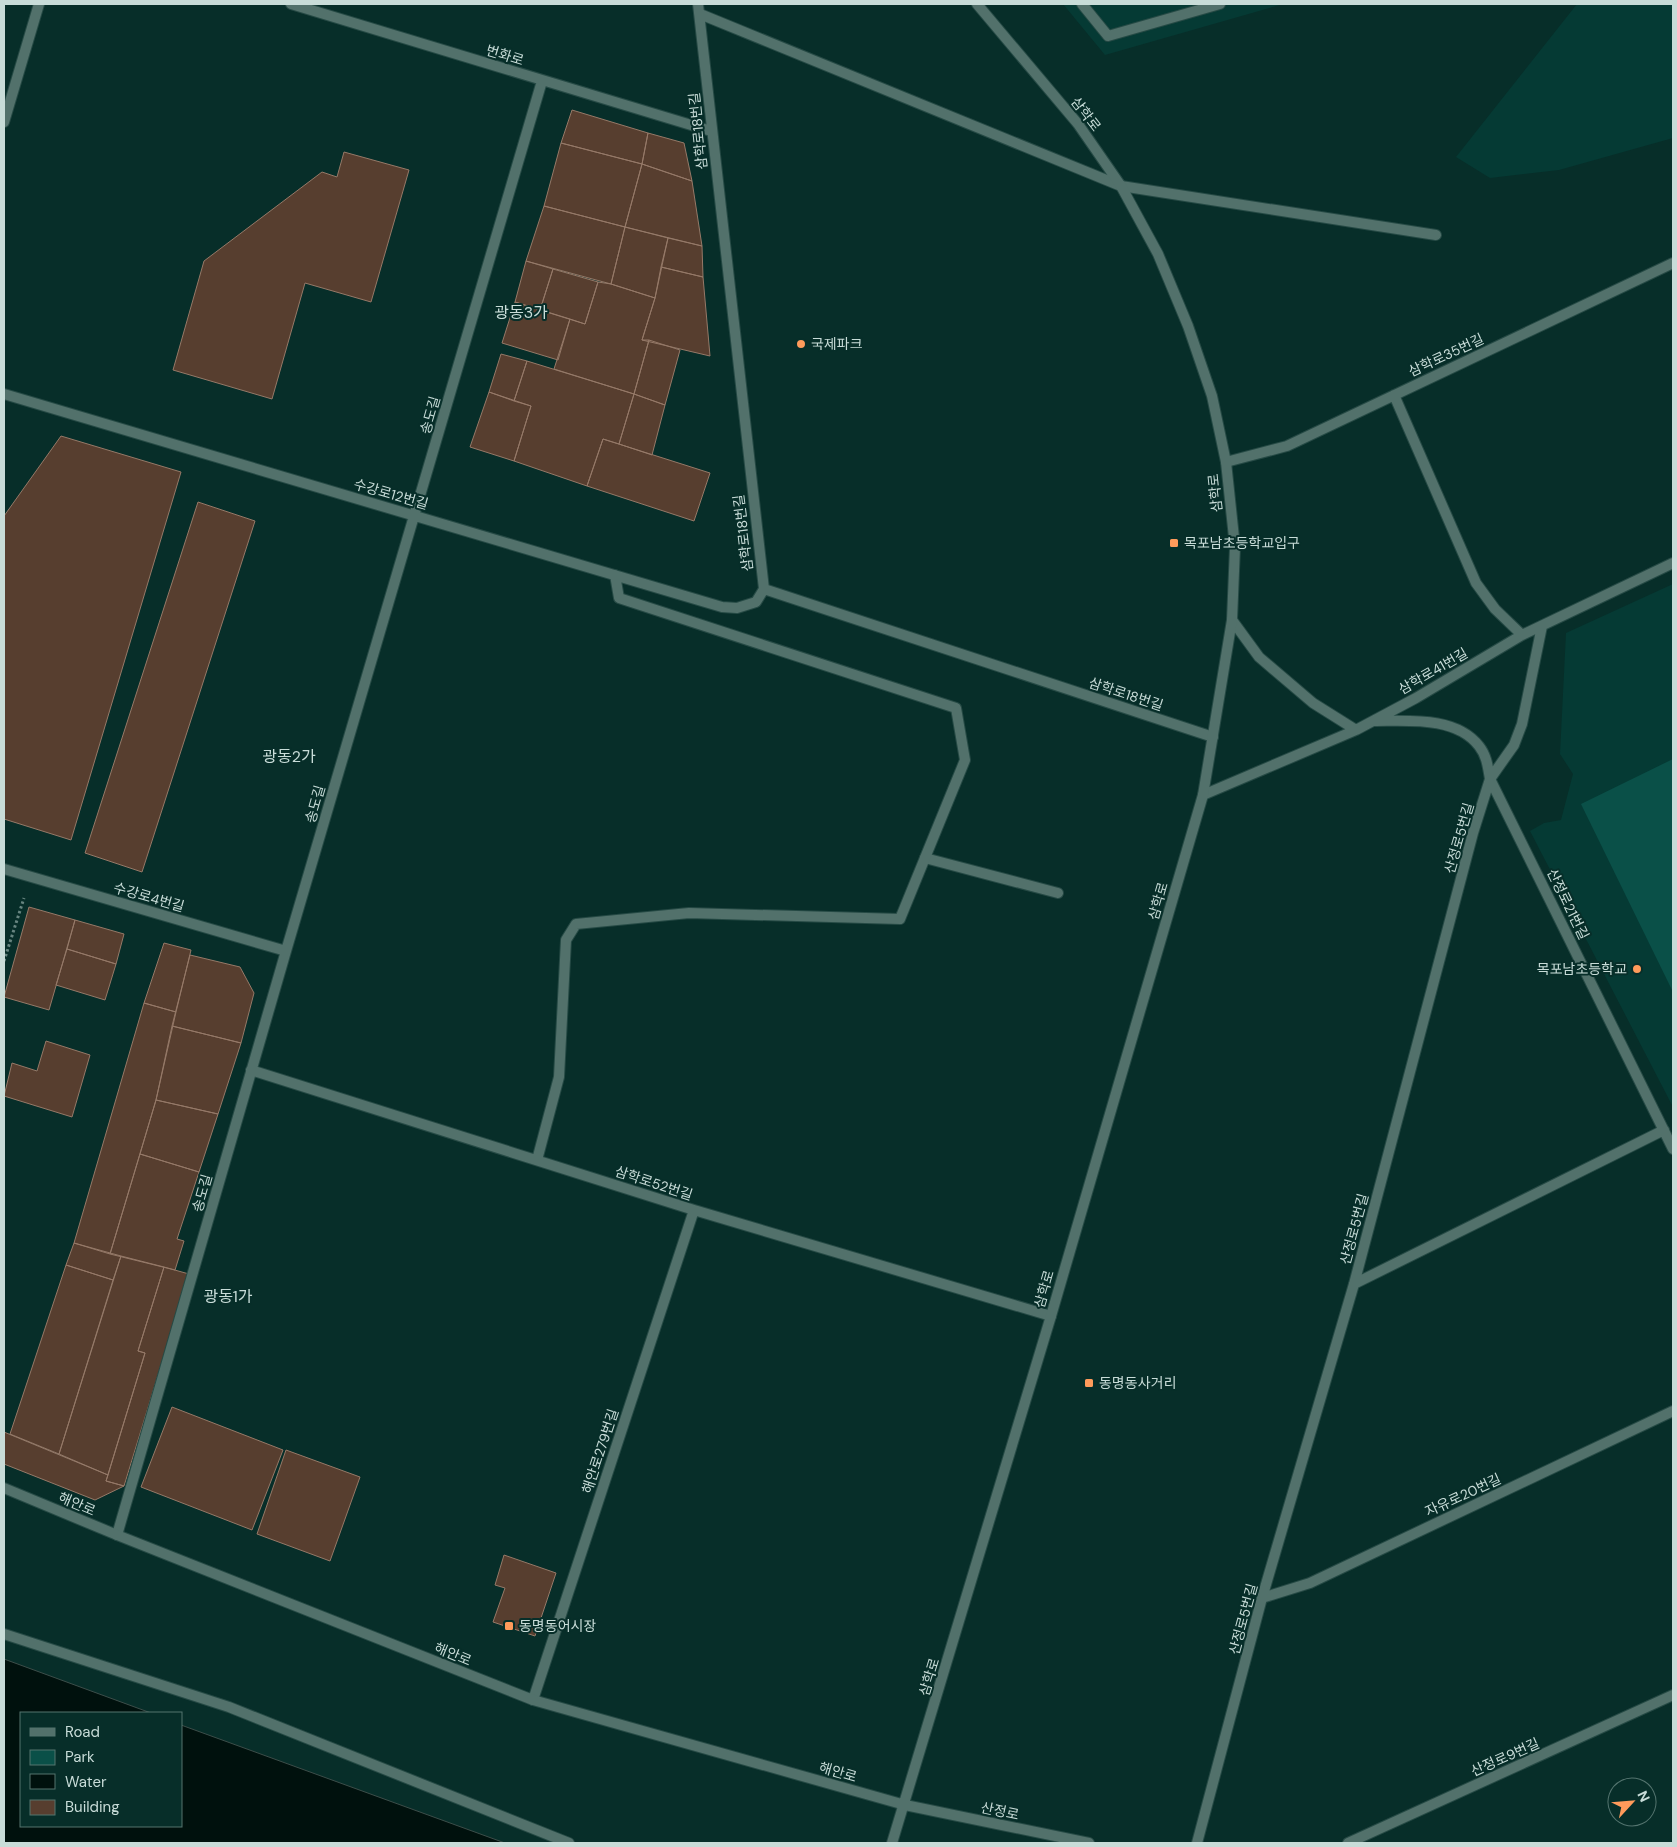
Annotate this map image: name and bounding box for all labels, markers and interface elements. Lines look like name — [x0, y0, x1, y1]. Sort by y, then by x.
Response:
street label: 번화로 — [484, 41, 526, 69]
street label: 삼학로18번길 — [685, 92, 711, 170]
street label: 삼학로 — [1067, 93, 1105, 135]
district label: 광동3가 — [494, 302, 548, 323]
street label: 삼학로35번길 — [1405, 330, 1487, 380]
place label: 국제파크 — [811, 335, 863, 353]
marker: 국제파크 — [795, 338, 807, 350]
street label: 송도길 — [416, 394, 444, 436]
street label: 삼학로 — [1204, 473, 1226, 513]
street label: 수강로12번길 — [352, 475, 430, 513]
street label: 삼학로18번길 — [729, 494, 757, 572]
place label: 목포남초등학교입구 — [1184, 534, 1300, 552]
marker: 목포남초등학교입구 — [1168, 537, 1180, 549]
street label: 삼학로41번길 — [1395, 644, 1471, 698]
street label: 삼학로18번길 — [1086, 673, 1166, 715]
district label: 광동2가 — [262, 746, 316, 767]
street label: 송도길 — [301, 783, 329, 825]
street label: 산정로5번길 — [1440, 800, 1478, 876]
street label: 산정로21번길 — [1543, 866, 1593, 942]
street label: 수강로4번길 — [111, 878, 187, 916]
street label: 삼학로 — [1144, 880, 1172, 922]
place label: 목포남초등학교 — [1537, 960, 1627, 978]
marker: 목포남초등학교 — [1631, 963, 1643, 975]
street label: 삼학로52번길 — [613, 1162, 695, 1204]
street label: 송도길 — [188, 1172, 216, 1214]
street label: 산정로5번길 — [1336, 1191, 1372, 1267]
street label: 삼학로 — [1030, 1268, 1058, 1310]
district label: 광동1가 — [203, 1286, 253, 1307]
place label: 동명동사거리 — [1099, 1374, 1176, 1392]
marker: 동명동사거리 — [1083, 1377, 1095, 1389]
street label: 해안로279번길 — [578, 1406, 622, 1496]
street label: 자유로20번길 — [1422, 1470, 1504, 1520]
street label: 해안로 — [56, 1488, 98, 1520]
street label: 산정로5번길 — [1225, 1581, 1261, 1657]
place label: 동명동어시장 — [519, 1617, 596, 1635]
marker: 동명동어시장 — [503, 1620, 515, 1632]
street label: 해안로 — [432, 1638, 474, 1670]
street label: 삼학로 — [915, 1656, 943, 1698]
legend — [20, 1712, 182, 1827]
text: Road — [65, 1722, 100, 1742]
street label: 산정로9번길 — [1468, 1734, 1542, 1780]
text: Park — [65, 1747, 95, 1767]
street label: 해안로 — [817, 1758, 859, 1786]
text: Water — [65, 1772, 107, 1792]
north arrow — [1607, 1777, 1657, 1827]
text: N — [1633, 1788, 1654, 1805]
text: Building — [65, 1797, 120, 1817]
street label: 산정로 — [979, 1798, 1021, 1824]

